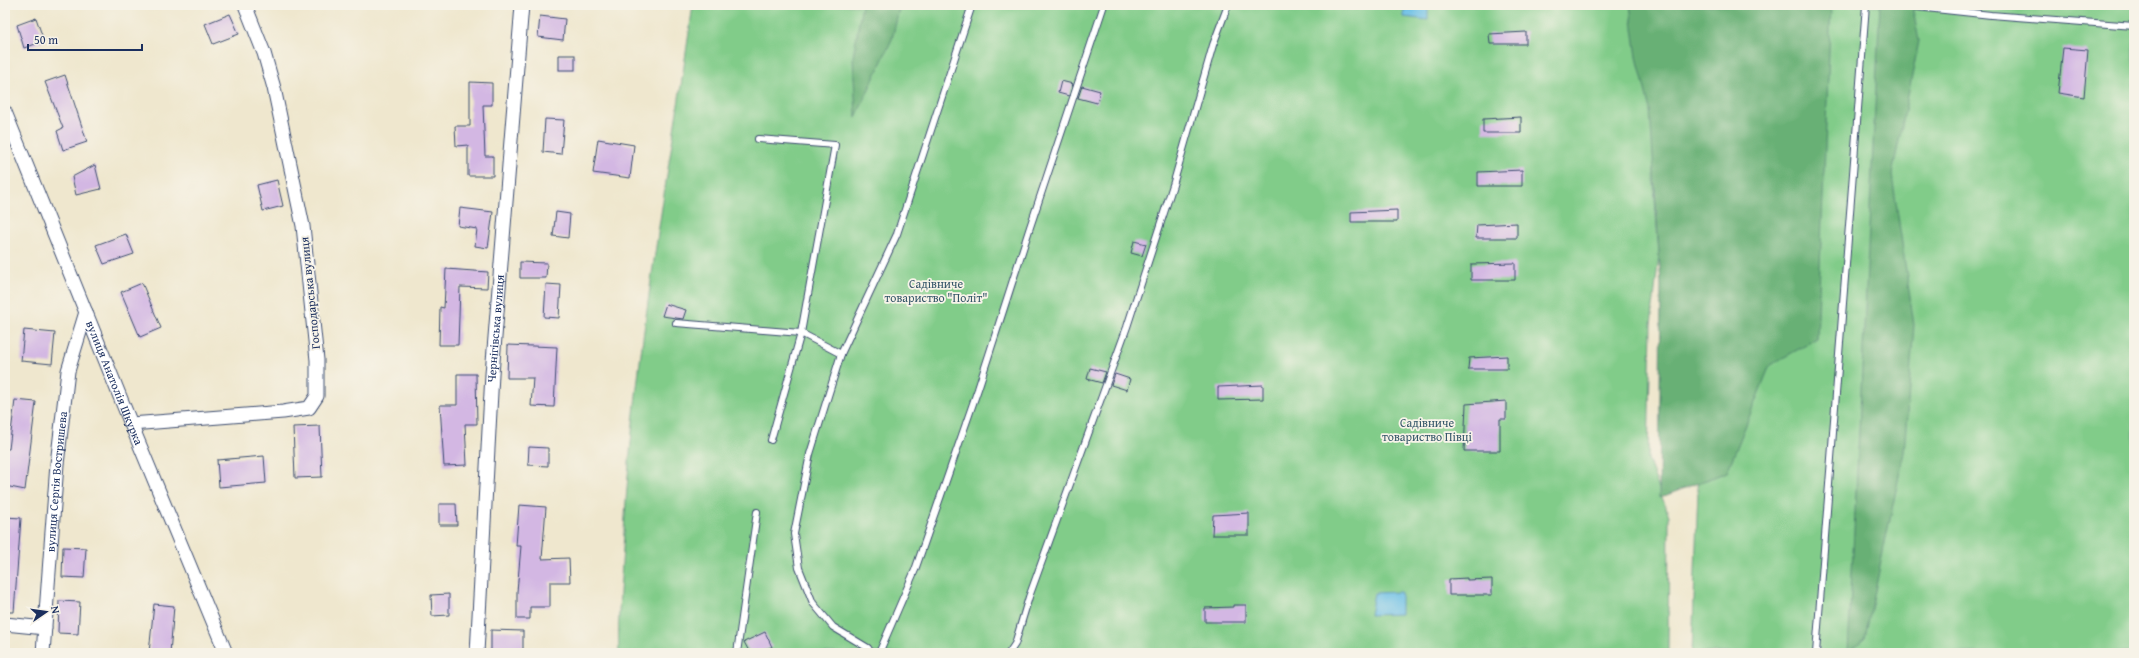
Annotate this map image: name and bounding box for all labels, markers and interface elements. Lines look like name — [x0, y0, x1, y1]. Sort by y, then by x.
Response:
scale bar — [28, 26, 142, 52]
text: 50 m — [34, 31, 58, 48]
street label: Господарська вулиця — [295, 236, 324, 350]
street label: Чернігівська вулиця — [483, 274, 508, 383]
park label: Садівниче товариство "Політ" — [884, 275, 988, 306]
street label: вулиця Анатолія Шкурка — [82, 318, 148, 448]
street label: вулиця Сергія Востришева — [42, 410, 71, 552]
park label: Садівниче товариство Півці — [1382, 414, 1473, 445]
north arrow — [26, 592, 66, 632]
text: N — [47, 604, 65, 616]

